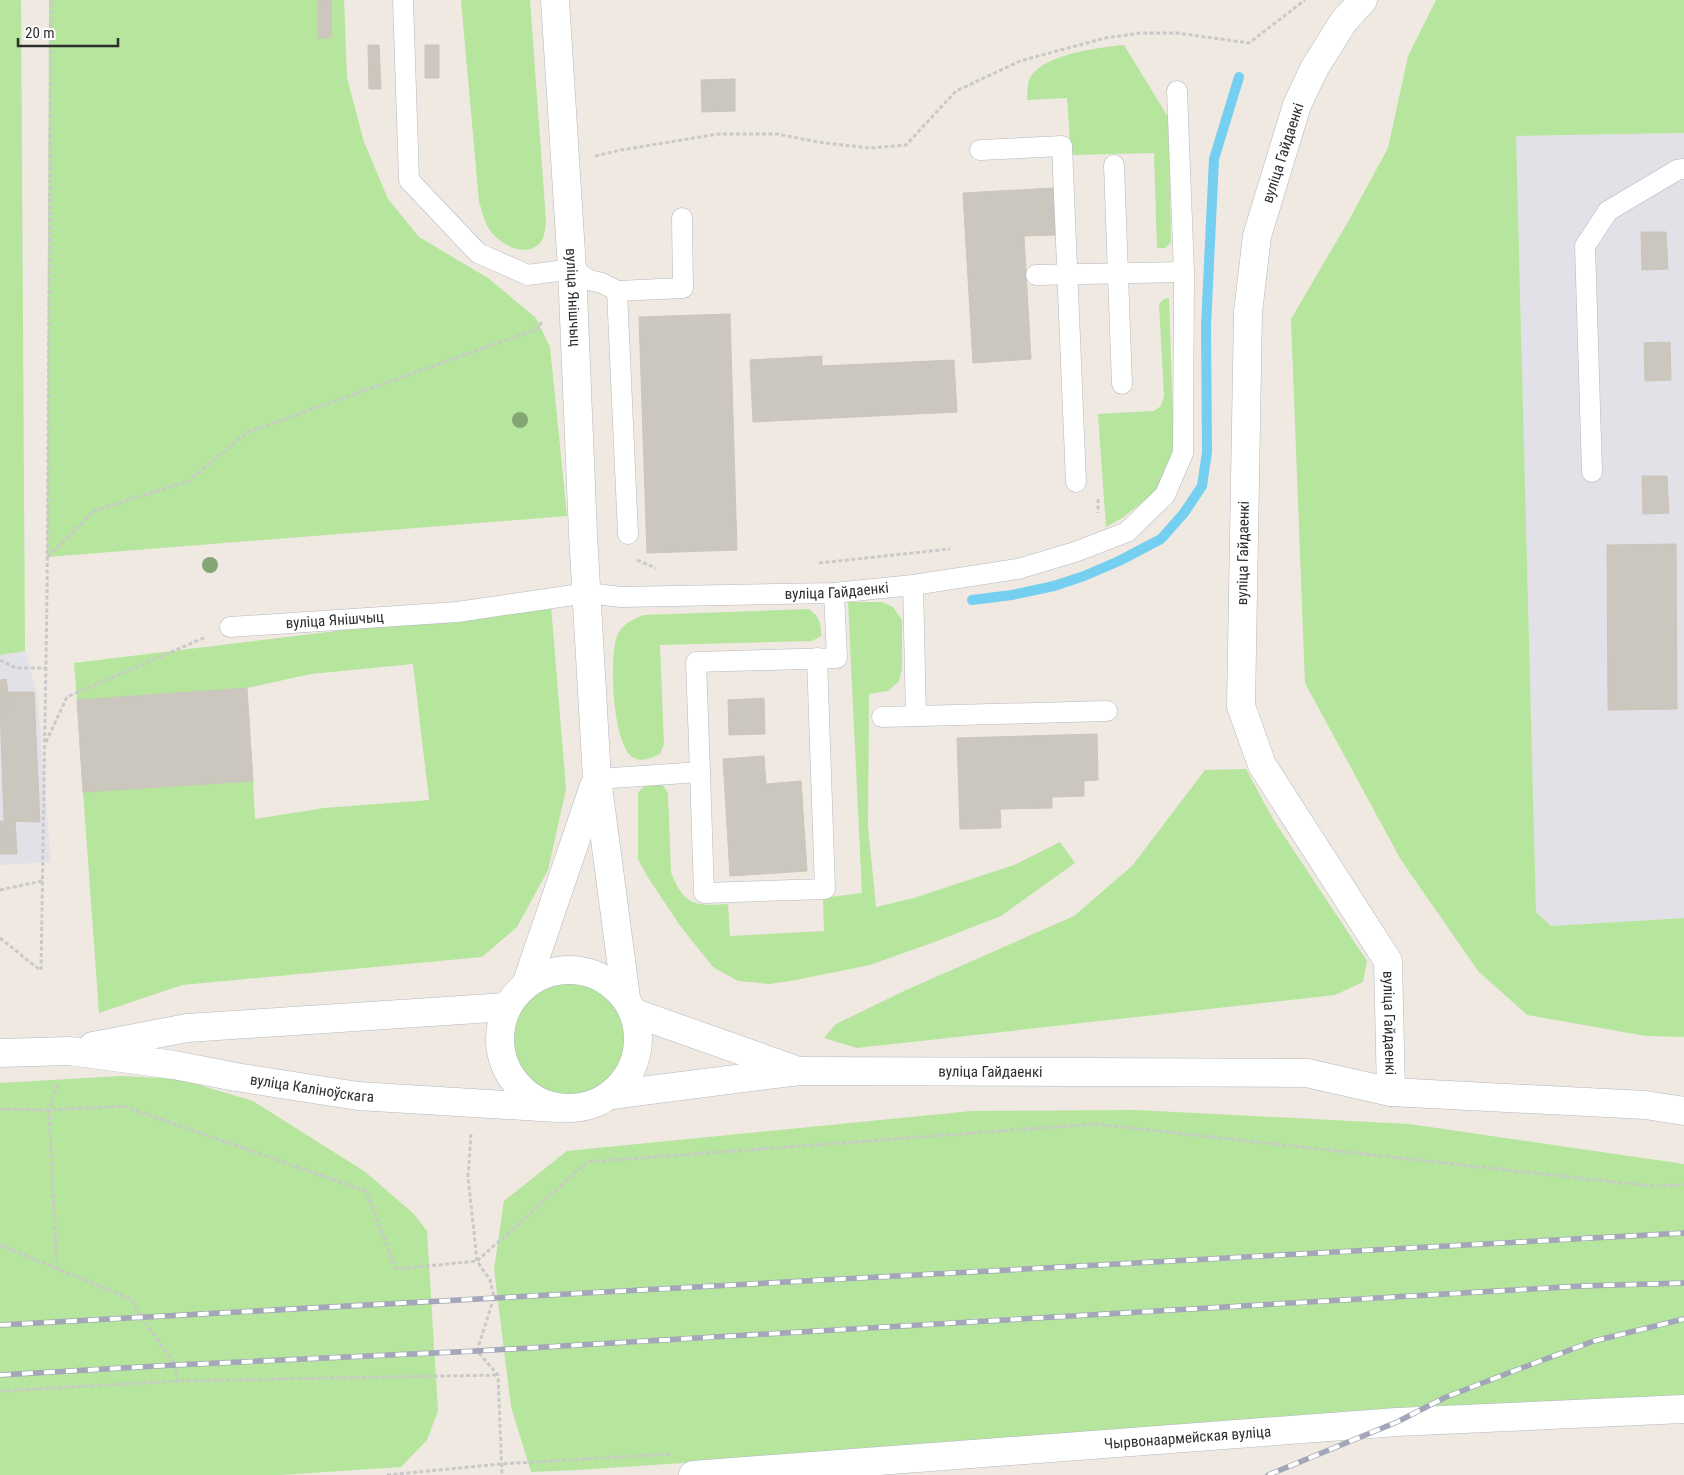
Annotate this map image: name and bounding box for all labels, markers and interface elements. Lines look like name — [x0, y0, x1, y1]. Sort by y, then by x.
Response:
scale bar — [18, 15, 118, 47]
text: 20 m — [25, 24, 55, 42]
street label: вуліца Гайдаенкі — [1258, 101, 1308, 205]
street label: вуліца Янішчыц — [562, 248, 584, 347]
street label: вуліца Гайдаенкі — [1233, 501, 1253, 605]
street label: вуліца Гайдаенкі — [785, 579, 890, 603]
street label: вуліца Янішчыц — [285, 608, 385, 632]
street label: вуліца Гайдаенкі — [1379, 971, 1400, 1075]
street label: вуліца Гайдаенкі — [938, 1063, 1043, 1081]
street label: вуліца Каліноўскага — [249, 1070, 374, 1106]
street label: Чырвонаармейская вуліца — [1104, 1423, 1272, 1453]

